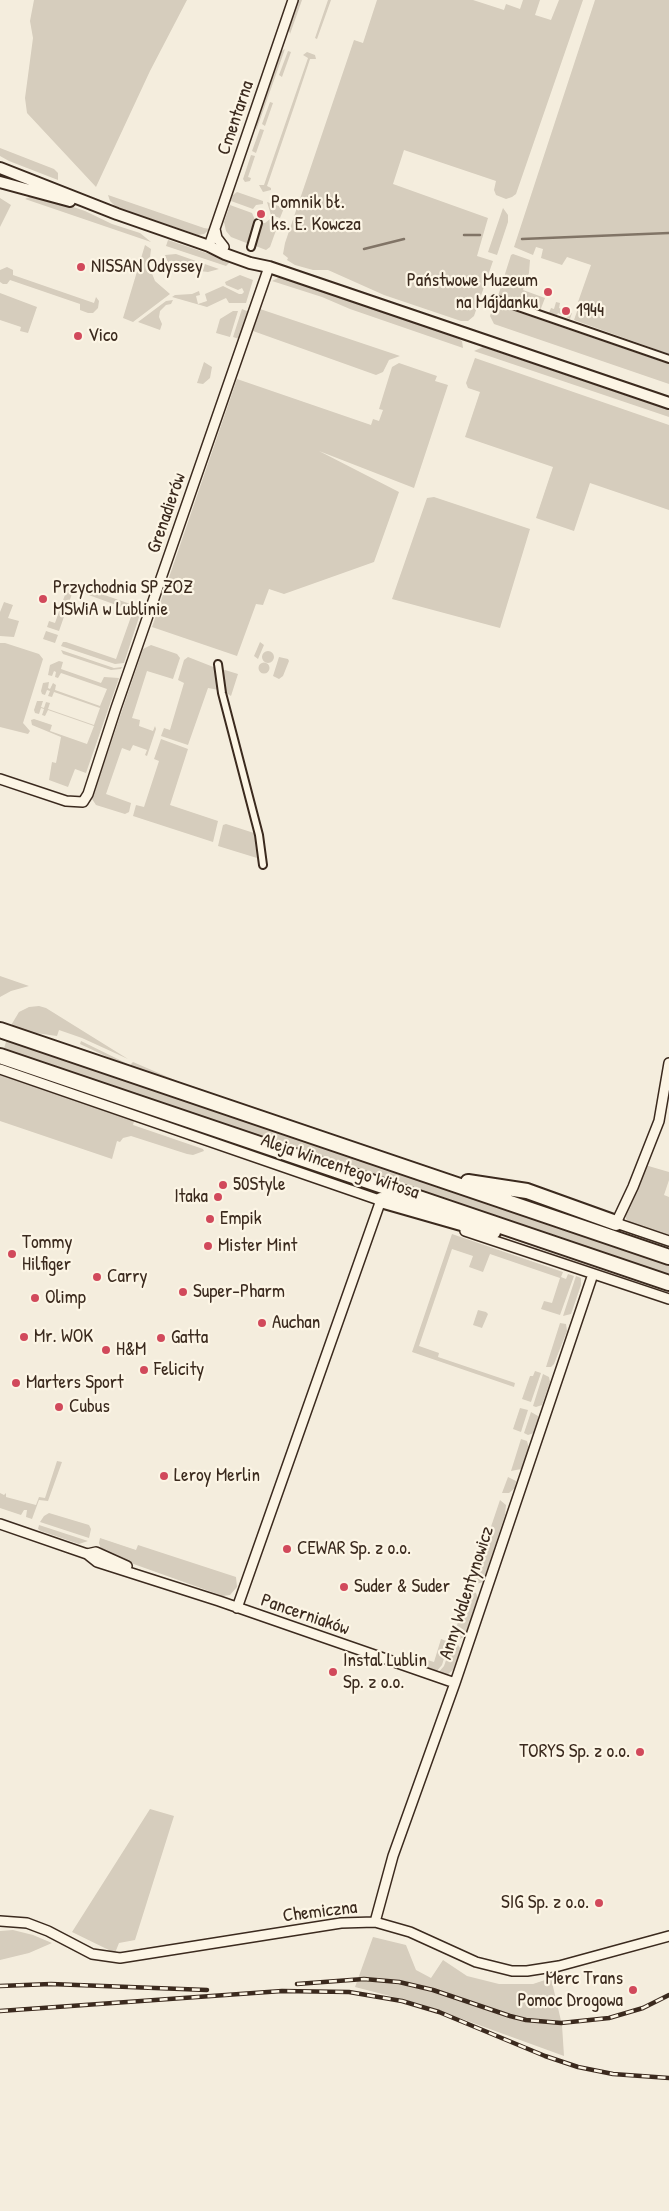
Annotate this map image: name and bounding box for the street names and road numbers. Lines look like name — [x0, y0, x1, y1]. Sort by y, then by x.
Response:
street label: Cmentarna — [213, 78, 259, 158]
street label: Grenadierów — [143, 470, 191, 556]
street label: Aleja Wincentego Witosa — [258, 1129, 422, 1205]
street label: Anny Walentynowicz — [435, 1524, 499, 1662]
street label: Pancerniaków — [258, 1589, 352, 1641]
street label: Chemiczna — [282, 1896, 358, 1928]

